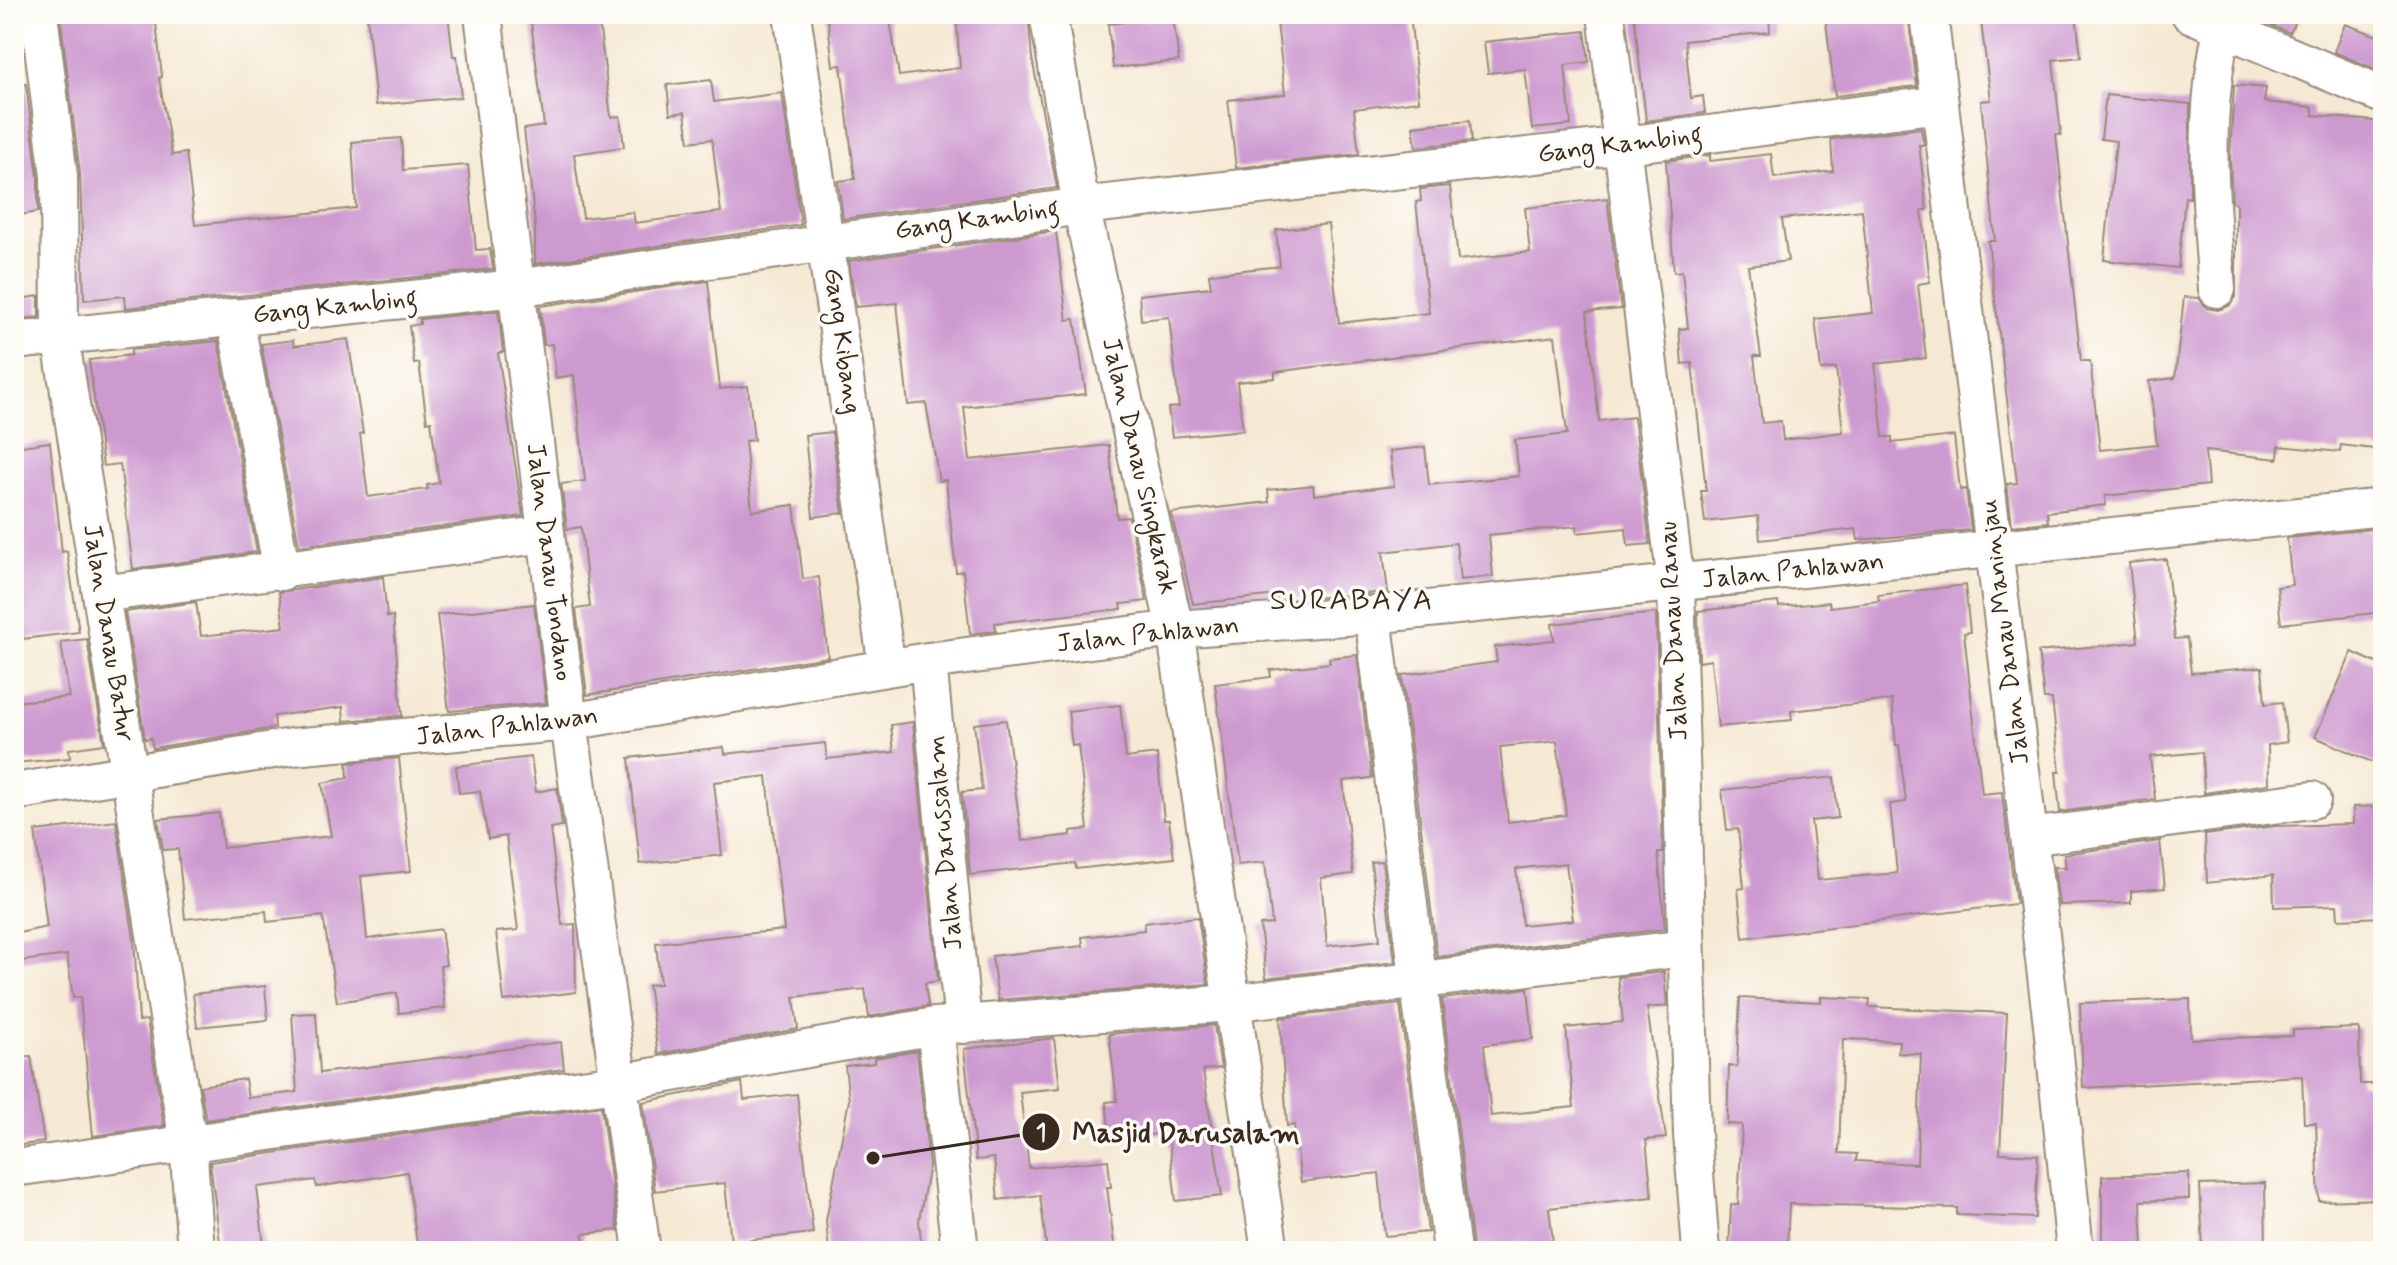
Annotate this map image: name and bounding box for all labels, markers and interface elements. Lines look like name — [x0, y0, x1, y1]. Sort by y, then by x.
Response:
street label: Gang Kambing — [1536, 118, 1705, 175]
street label: Gang Kambing — [893, 192, 1062, 251]
street label: Gang Kibang — [813, 266, 869, 417]
street label: Gang Kambing — [251, 281, 419, 336]
street label: Jalan Danau Singkarak — [1091, 334, 1185, 598]
street label: Jalan Danau Tondano — [518, 441, 580, 683]
street label: Jalan Danau Maninjau — [1972, 497, 2038, 767]
street label: Jalan Danau Ranau — [1651, 520, 1697, 742]
street label: Jalan Danau Batur — [74, 522, 142, 744]
street label: Jalan Pahlawan — [1700, 545, 1886, 597]
district label: SURABAYA — [1270, 581, 1434, 620]
street label: Jalan Pahlawan — [1055, 609, 1241, 661]
street label: Jalan Pahlawan — [414, 699, 600, 755]
street label: Jalan Darussalam — [919, 734, 971, 952]
callout: Masjid Darusalam — [1021, 1106, 1310, 1158]
text: Masjid Darusalam — [1072, 1116, 1300, 1153]
text: 1 — [1036, 1118, 1046, 1149]

